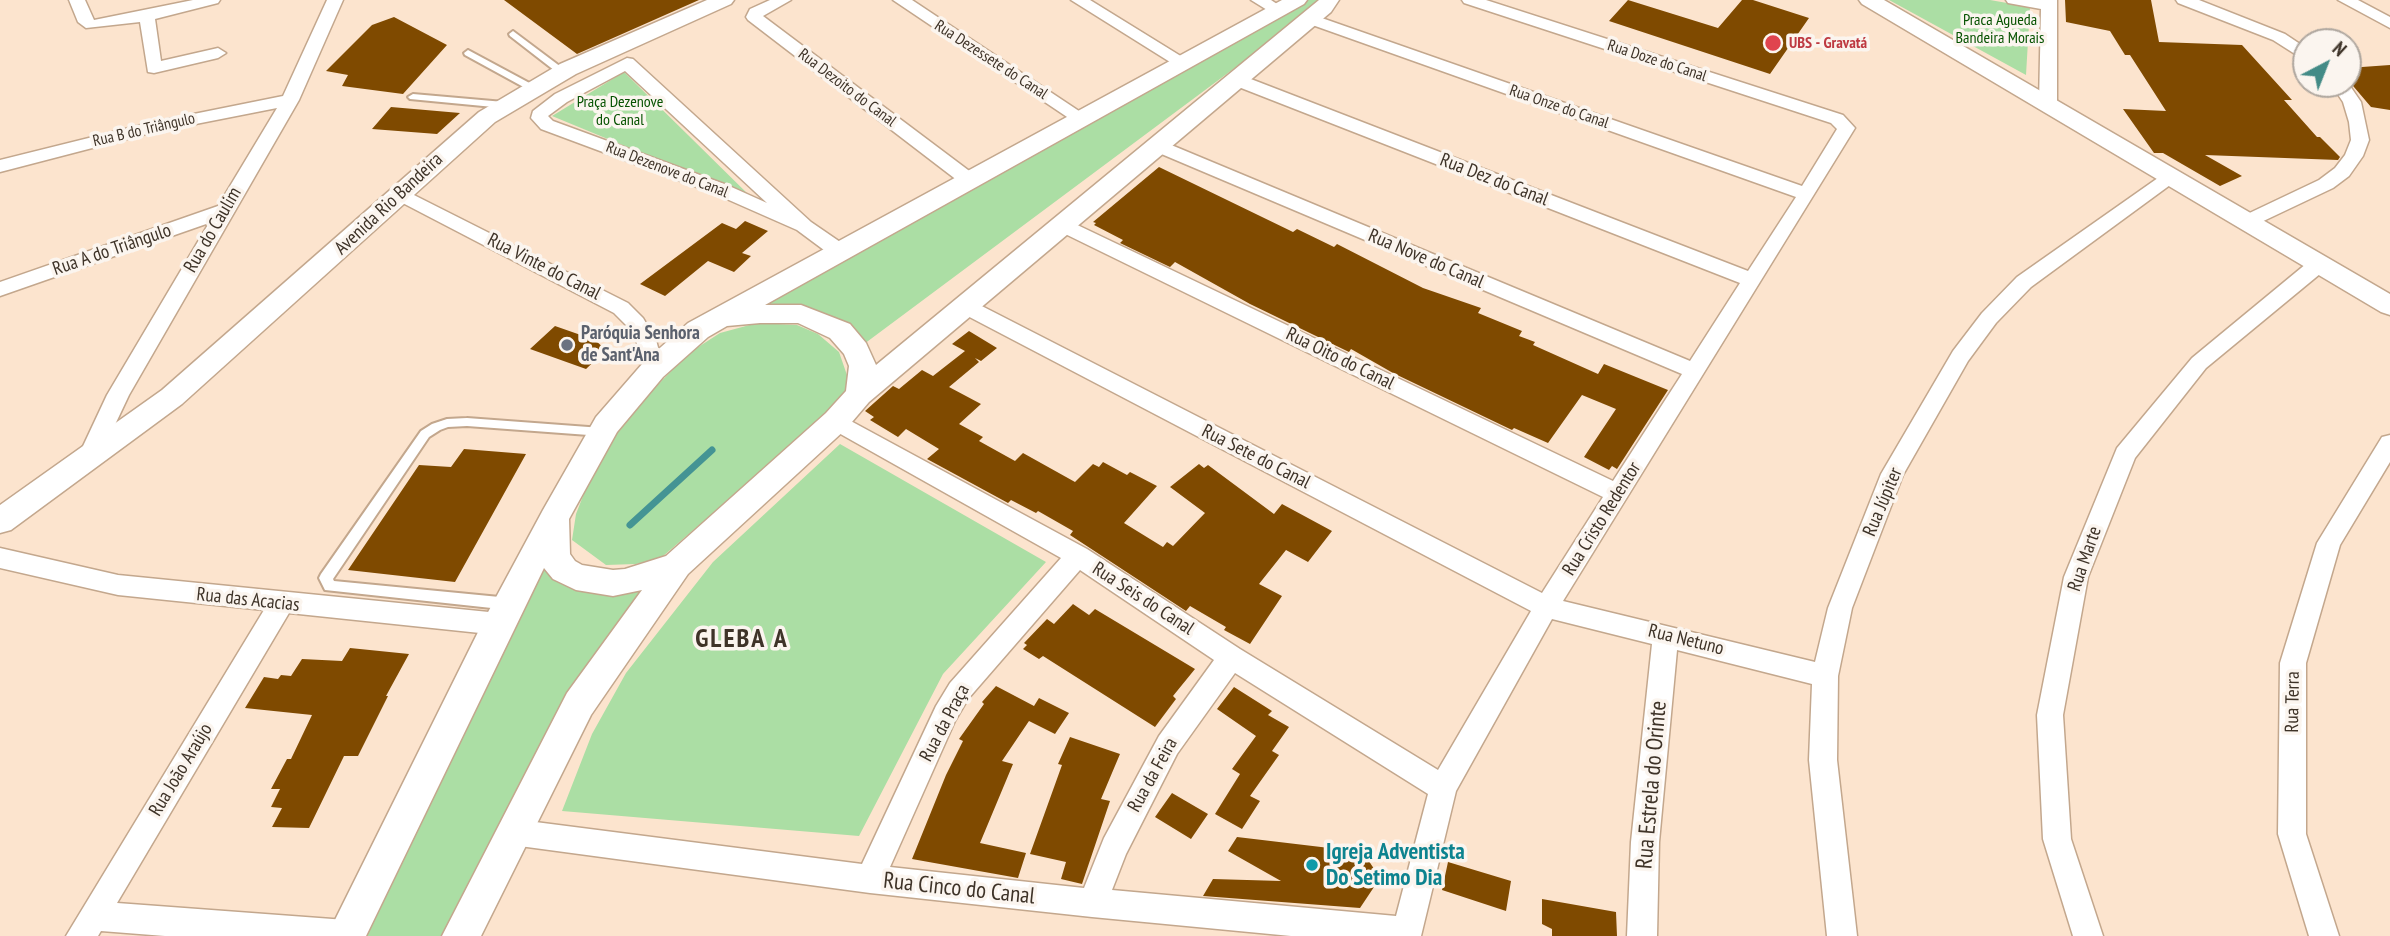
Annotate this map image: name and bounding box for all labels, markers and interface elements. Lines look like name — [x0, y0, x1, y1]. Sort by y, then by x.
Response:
park label: Praca Agueda Bandeira Morais — [1956, 10, 2044, 48]
street label: Rua Dezessete do Canal — [931, 16, 1051, 104]
north arrow — [2292, 28, 2362, 98]
marker: UBS - Gravatá — [1763, 33, 1783, 53]
place label: UBS - Gravatá — [1789, 33, 1867, 53]
street label: Rua Doze do Canal — [1605, 36, 1709, 86]
text: N — [2328, 37, 2352, 61]
street label: Rua Dezoito do Canal — [794, 45, 900, 131]
street label: Rua Onze do Canal — [1507, 81, 1611, 133]
park label: Praça Dezenove do Canal — [577, 92, 663, 130]
street label: Rua B do Triângulo — [91, 109, 197, 151]
street label: Rua Dezenove do Canal — [603, 138, 731, 202]
street label: Avenida Rio Bandeira — [330, 148, 448, 260]
street label: Rua Dez do Canal — [1437, 149, 1551, 211]
street label: Rua do Caulim — [179, 183, 247, 277]
street label: Rua A do Triângulo — [50, 219, 174, 281]
street label: Rua Nove do Canal — [1365, 224, 1487, 294]
street label: Rua Vinte do Canal — [484, 229, 604, 305]
place label: Paróquia Senhora de Sant'Ana — [581, 323, 700, 367]
street label: Rua Oito do Canal — [1282, 323, 1398, 395]
marker: Paróquia Senhora de Sant'Ana — [559, 337, 575, 353]
street label: Rua Sete do Canal — [1198, 420, 1314, 494]
street label: Rua Cristo Redentor — [1558, 458, 1646, 580]
street label: Rua Júpiter — [1858, 464, 1908, 540]
street label: Rua Marte — [2063, 523, 2107, 595]
street label: Rua Seis do Canal — [1088, 558, 1198, 640]
street label: Rua das Acacias — [195, 583, 301, 617]
street label: Rua Netuno — [1646, 620, 1726, 660]
district label: GLEBA A — [696, 624, 788, 656]
street label: Rua Terra — [2281, 671, 2305, 733]
street label: Rua da Praça — [915, 681, 975, 765]
street label: Rua Estrela do Orinte — [1631, 700, 1673, 870]
street label: Rua João Araújo — [144, 720, 218, 820]
street label: Rua da Feira — [1123, 734, 1183, 816]
place label: Igreja Adventista Do Setimo Dia — [1326, 838, 1465, 892]
marker: Igreja Adventista Do Setimo Dia — [1304, 857, 1320, 873]
street label: Rua Cinco do Canal — [882, 867, 1036, 911]

